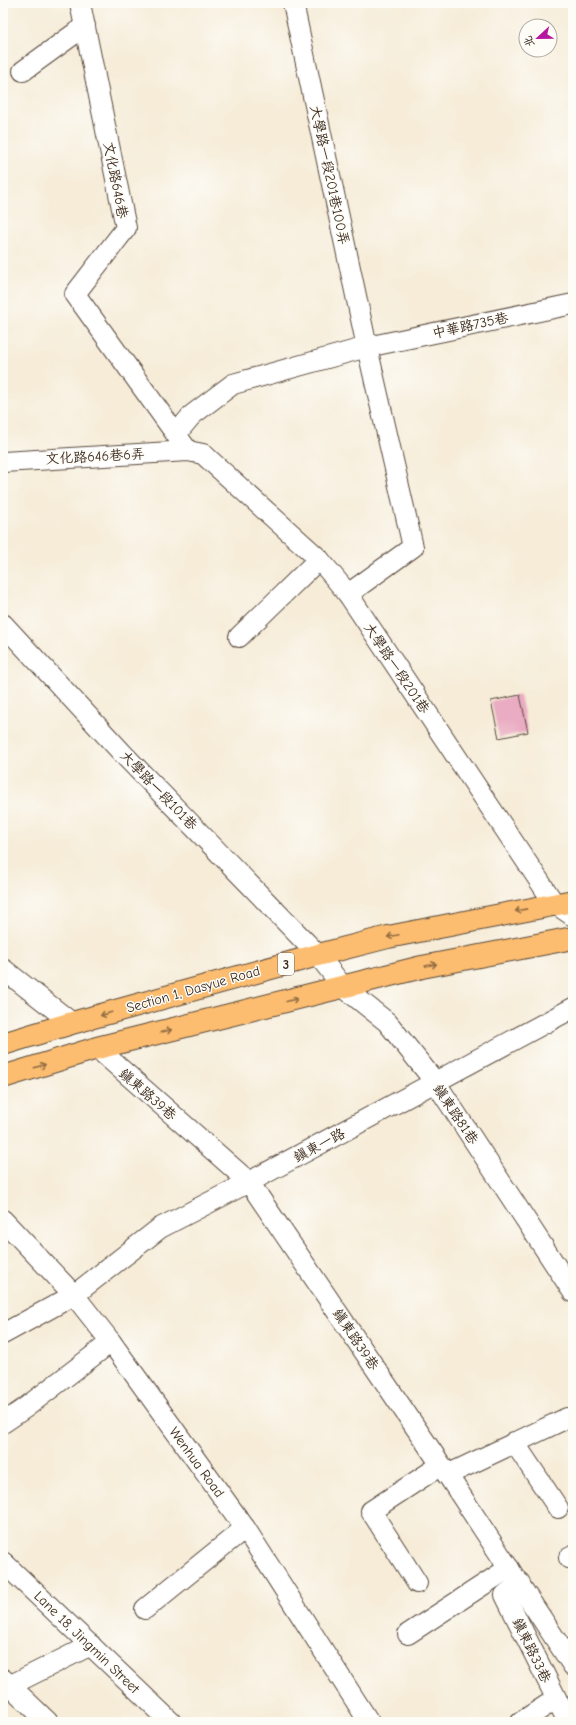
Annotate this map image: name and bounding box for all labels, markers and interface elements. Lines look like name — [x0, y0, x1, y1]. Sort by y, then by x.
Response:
north arrow — [518, 18, 558, 58]
text: 北 — [521, 34, 537, 49]
street label: 大學路一段201巷100弄 — [306, 104, 353, 246]
street label: 文化路646巷 — [100, 140, 131, 221]
street label: 中華路735巷 — [431, 309, 511, 342]
street label: 文化路646巷6弄 — [45, 445, 145, 468]
street label: 大學路一段201巷 — [360, 620, 434, 718]
street label: 大學路一段101巷 — [117, 747, 201, 834]
one-way arrow — [515, 906, 528, 914]
one-way arrow — [387, 932, 400, 940]
road number: 3 — [278, 953, 294, 975]
one-way arrow — [424, 961, 437, 969]
street label: Section 1, Dasyue Road — [124, 962, 262, 1017]
one-way arrow — [285, 996, 298, 1003]
one-way arrow — [100, 1011, 113, 1018]
one-way arrow — [159, 1027, 172, 1035]
one-way arrow — [34, 1062, 47, 1069]
street label: 鎮東路39巷 — [115, 1065, 181, 1125]
street label: 鎮東路81巷 — [429, 1081, 482, 1148]
street label: 鎮東一路 — [291, 1125, 348, 1166]
street label: 鎮東路39巷 — [329, 1305, 383, 1374]
street label: Wenhua Road — [165, 1424, 228, 1501]
street label: Lane 18, Jingmin Street — [30, 1588, 144, 1698]
street label: 鎮東路33巷 — [509, 1615, 555, 1686]

